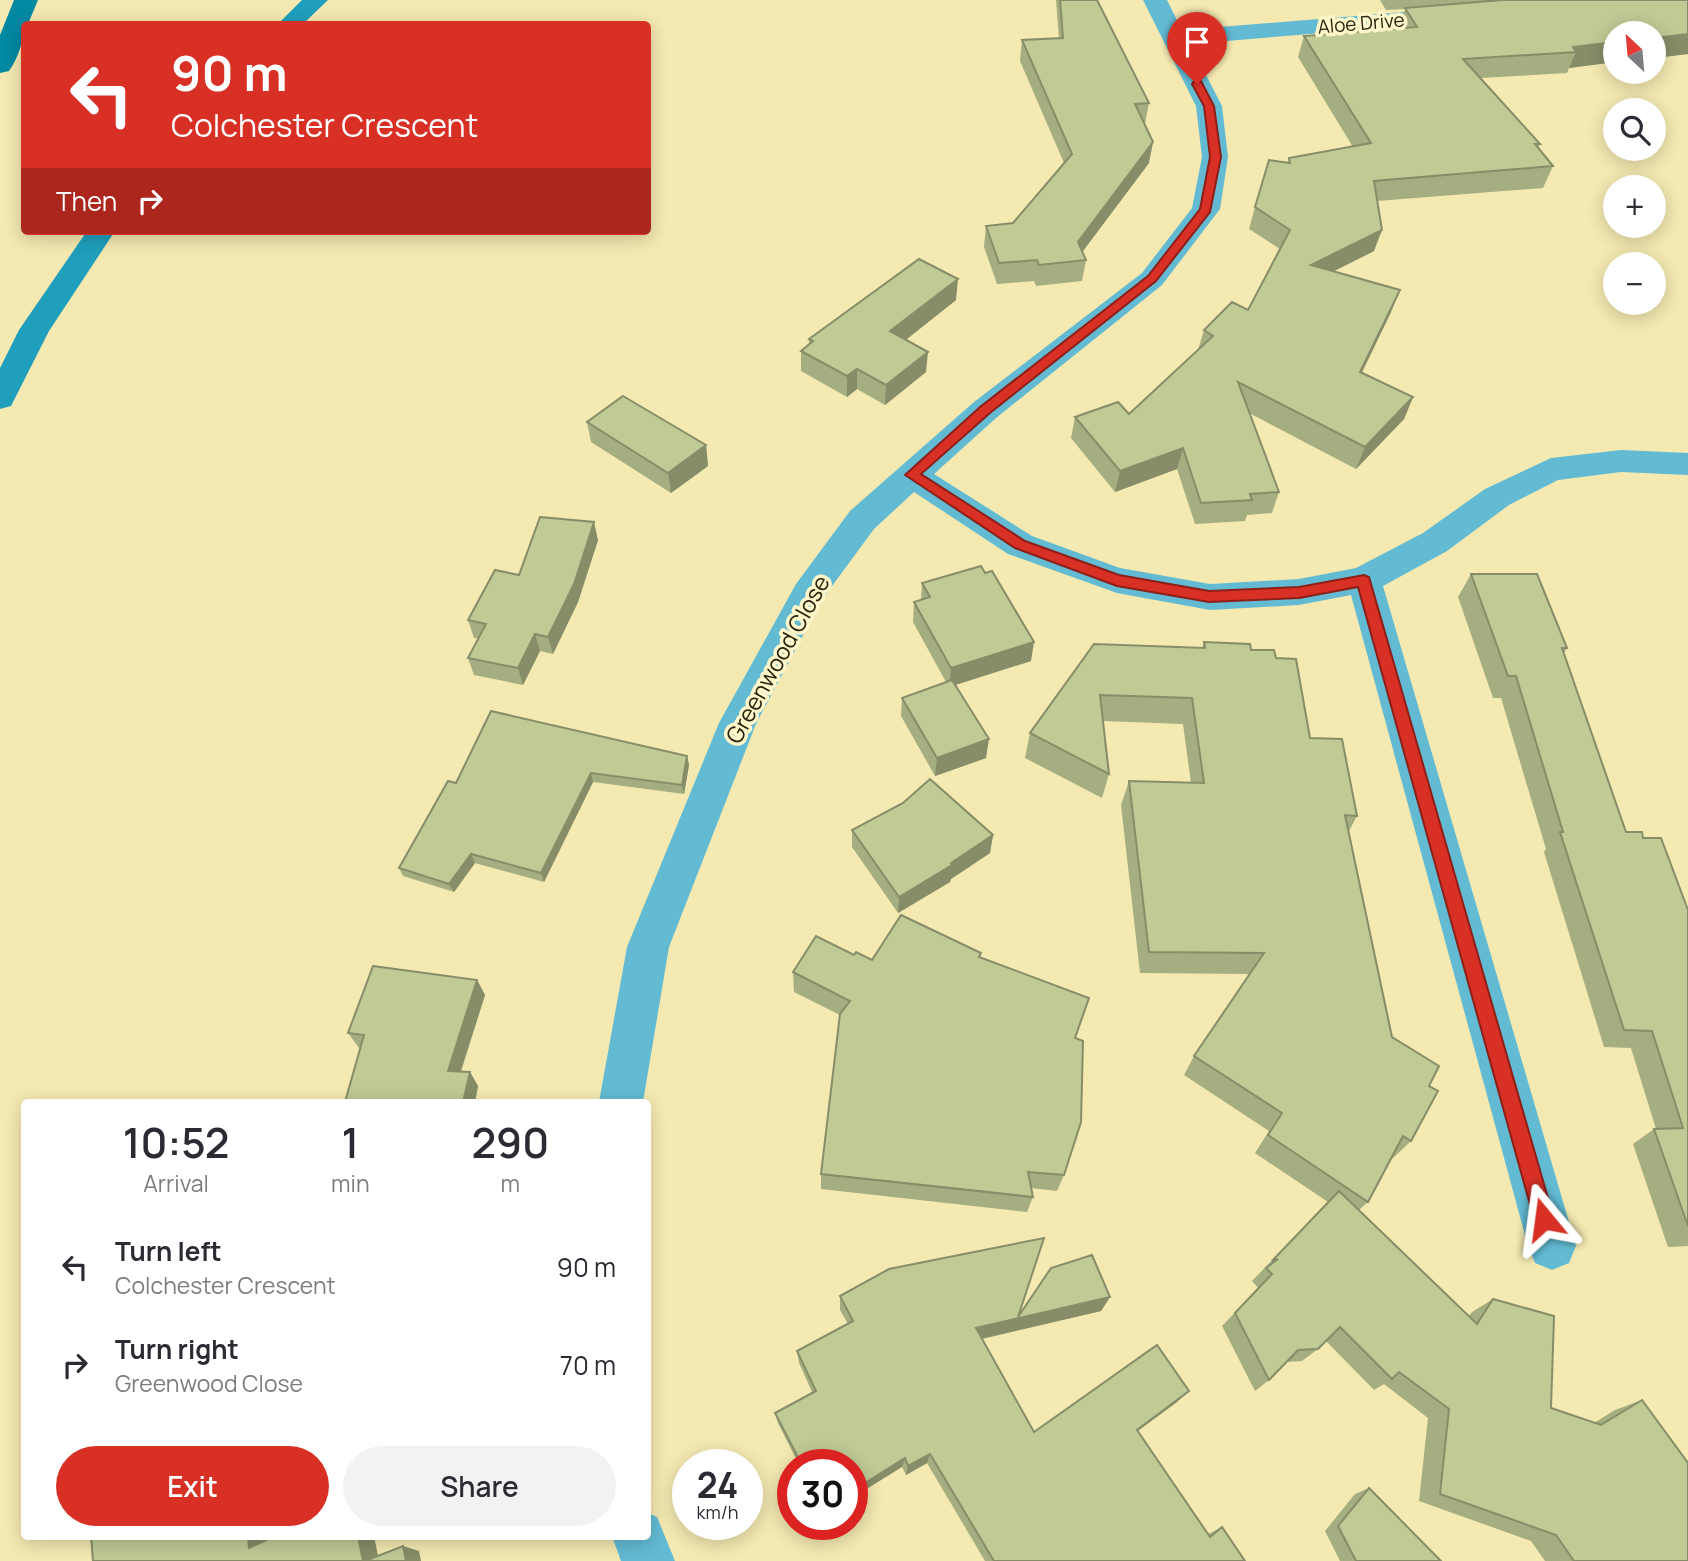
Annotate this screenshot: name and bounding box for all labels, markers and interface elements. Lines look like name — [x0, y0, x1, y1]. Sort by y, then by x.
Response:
street label: Aloe Drive — [1317, 6, 1405, 40]
pin — [1167, 12.0, 1227, 84]
north arrow — [1603, 21, 1666, 84]
map controls — [1603, 21, 1666, 315]
icon: arrive — [1178, 23, 1216, 61]
text: 90 m — [171, 39, 288, 106]
icon: left — [56, 49, 147, 140]
button: search — [1603, 98, 1666, 161]
text: Colchester Crescent — [171, 103, 478, 147]
button: + — [1603, 175, 1666, 238]
icon: right — [131, 182, 169, 220]
text: Then — [56, 183, 117, 219]
button: − — [1603, 252, 1666, 315]
street label: Greenwood Close — [717, 569, 837, 749]
text: 10:52 — [123, 1113, 229, 1171]
text: 1 — [342, 1113, 359, 1171]
text: 290 — [471, 1113, 549, 1171]
text: Arrival — [143, 1167, 209, 1199]
text: min — [331, 1167, 370, 1199]
text: m — [501, 1167, 520, 1199]
position arrow — [1507, 1182, 1581, 1256]
text: Turn left — [115, 1233, 222, 1269]
icon: left — [56, 1248, 94, 1286]
text: 90 m — [557, 1249, 616, 1285]
text: Colchester Crescent — [115, 1269, 336, 1301]
text: Turn right — [115, 1331, 239, 1367]
icon: right — [56, 1346, 94, 1384]
text: 70 m — [560, 1347, 616, 1383]
text: Greenwood Close — [115, 1367, 303, 1399]
button: Exit — [56, 1446, 329, 1526]
button: Share — [343, 1446, 616, 1526]
speed limit sign: 30 — [777, 1449, 868, 1540]
text: 24 — [697, 1461, 738, 1509]
text: km/h — [697, 1500, 738, 1524]

